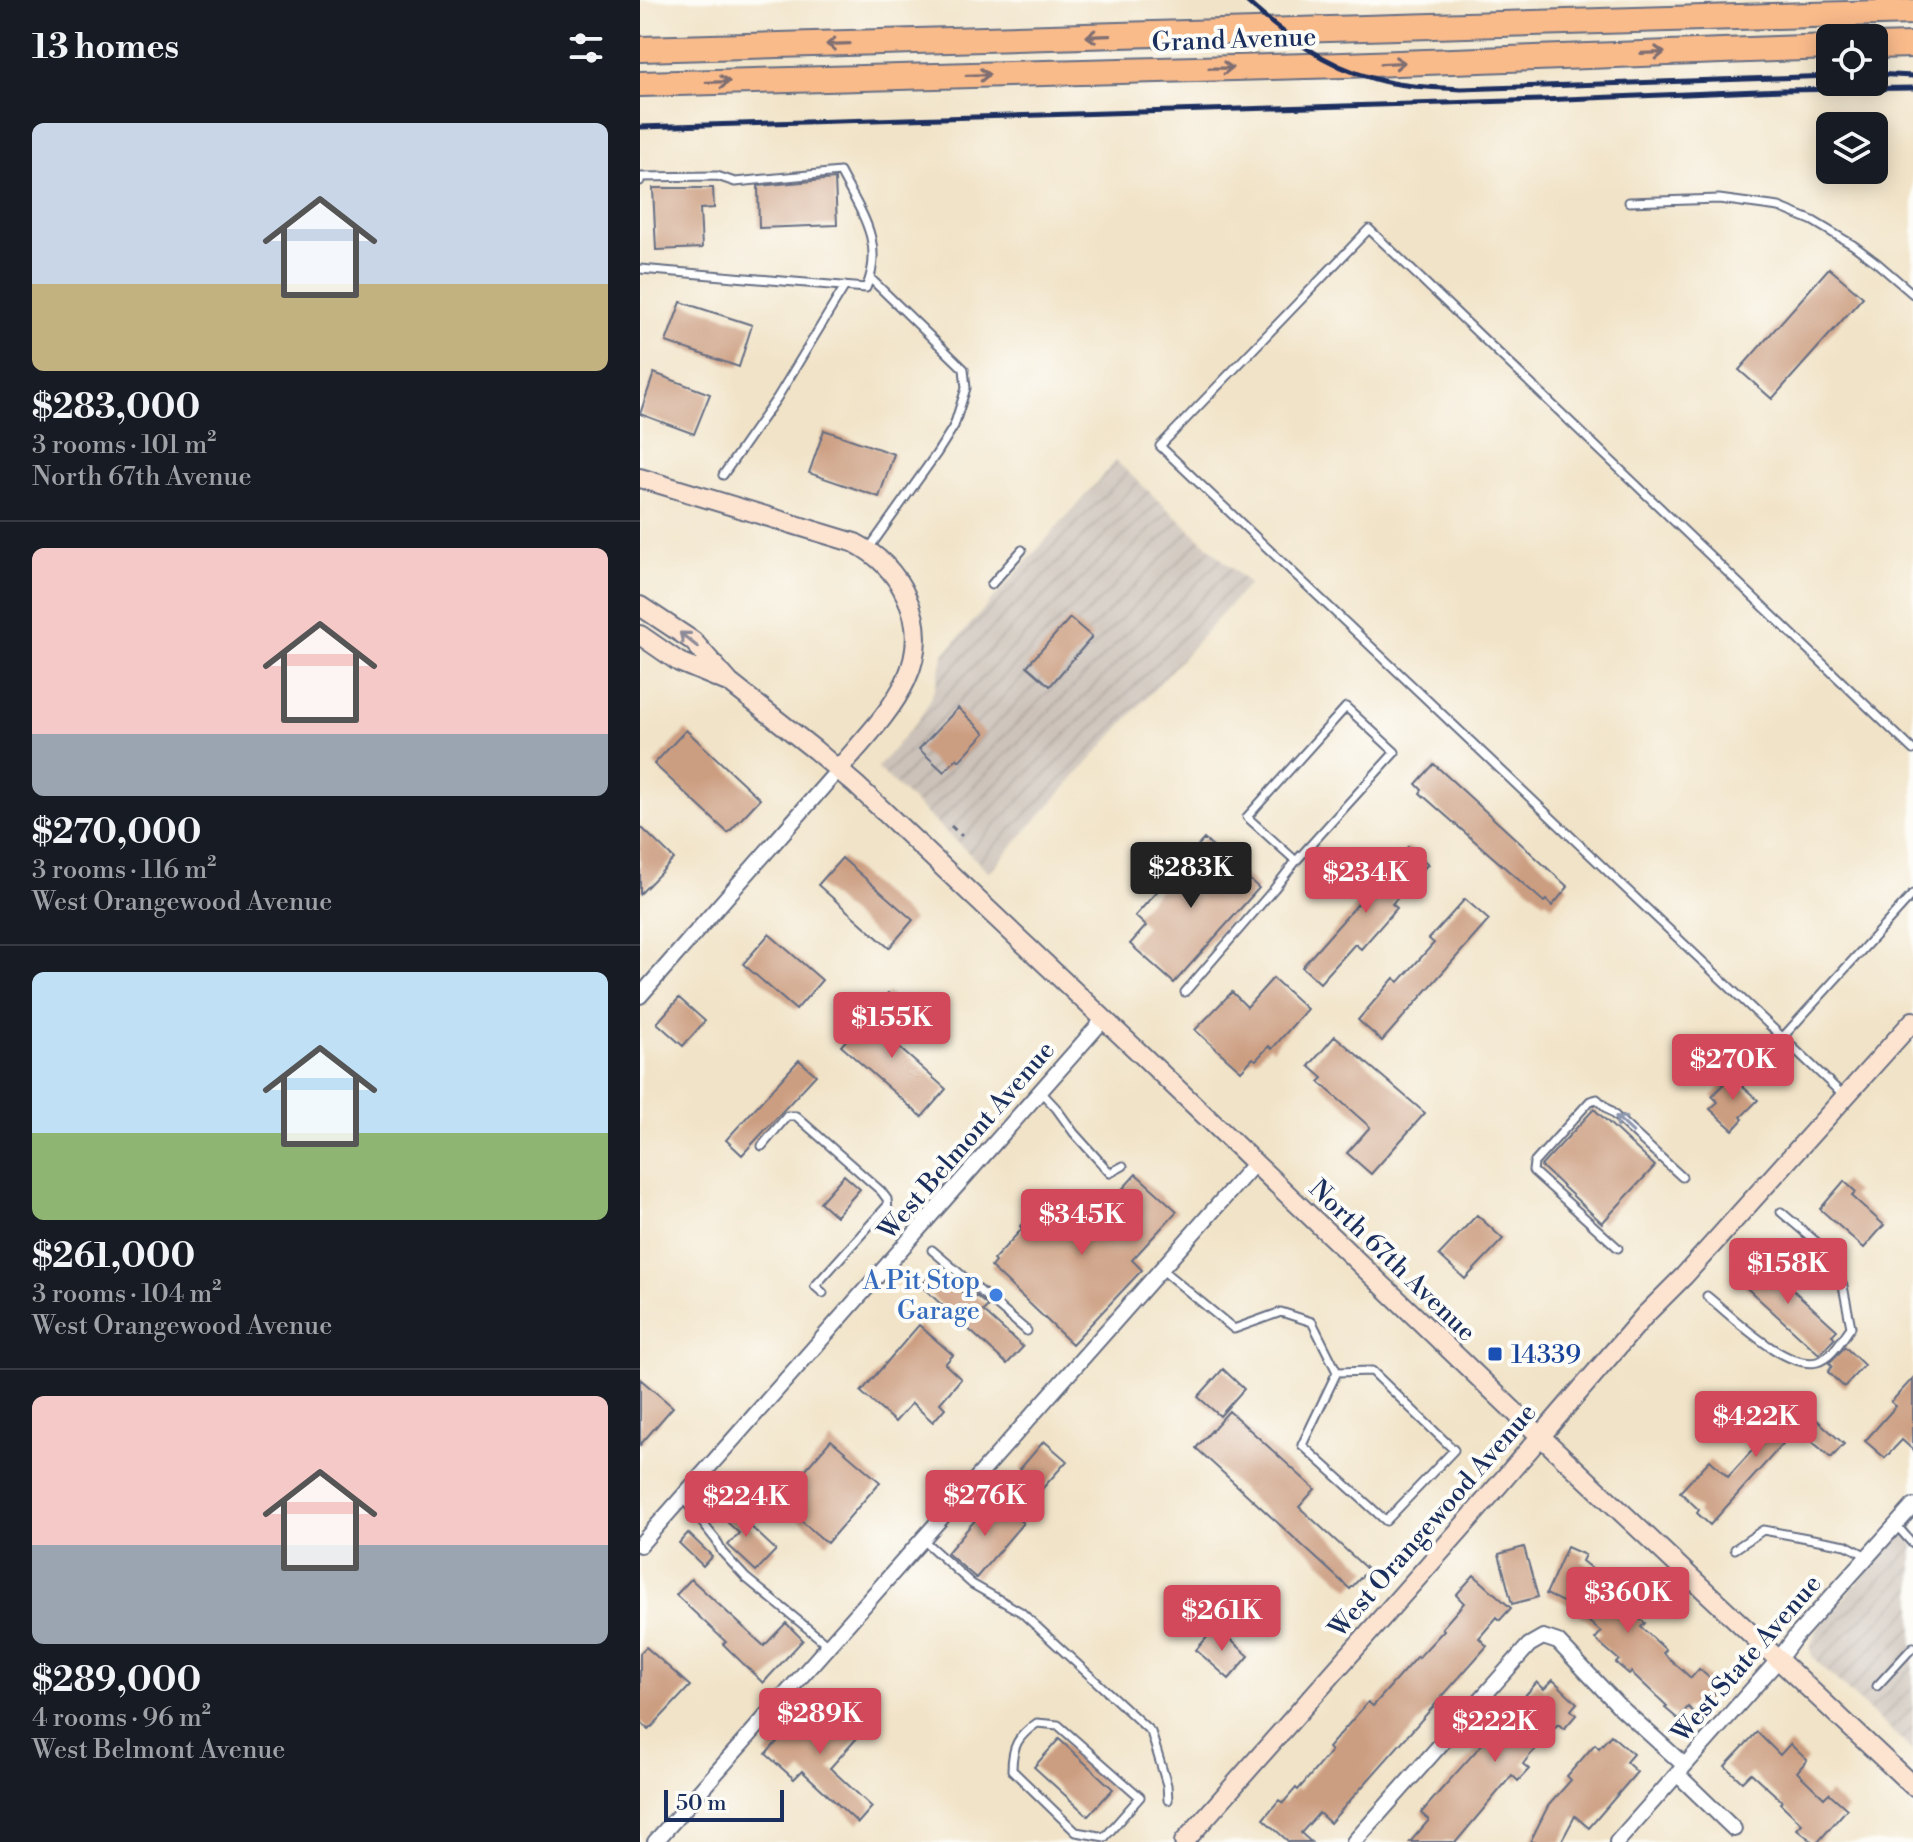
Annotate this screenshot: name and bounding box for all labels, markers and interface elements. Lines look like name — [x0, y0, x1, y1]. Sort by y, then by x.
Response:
street label: Grand Avenue — [1151, 21, 1317, 59]
map controls — [1816, 24, 1888, 184]
button: locate — [1816, 24, 1888, 96]
icon: filters — [564, 26, 608, 70]
text: 13 homes — [32, 27, 179, 69]
one-way arrow — [1085, 29, 1112, 44]
one-way arrow — [825, 36, 852, 51]
one-way arrow — [1639, 45, 1666, 60]
one-way arrow — [1379, 55, 1406, 70]
one-way arrow — [1207, 61, 1234, 76]
one-way arrow — [964, 67, 991, 83]
one-way arrow — [704, 74, 731, 90]
button: layers — [1816, 112, 1888, 184]
icon: home — [248, 175, 392, 319]
text: $283,000 — [32, 387, 200, 429]
text: 3 rooms · 101 m² — [32, 429, 216, 461]
text: North 67th Avenue — [32, 461, 252, 493]
icon: home — [248, 600, 392, 744]
one-way arrow — [679, 631, 700, 648]
text: $270,000 — [32, 812, 202, 854]
pin: $283K — [1135, 842, 1247, 910]
pin: $234K — [1310, 847, 1422, 915]
text: $283K — [1149, 852, 1234, 884]
text: 3 rooms · 116 m² — [32, 854, 216, 886]
text: $234K — [1323, 857, 1409, 889]
text: West Orangewood Avenue — [32, 886, 332, 918]
pin: $155K — [836, 992, 948, 1060]
text: $155K — [851, 1002, 933, 1034]
icon: home — [248, 1024, 392, 1168]
pin: $270K — [1677, 1034, 1789, 1102]
street label: West Belmont Avenue — [871, 1035, 1062, 1248]
text: $270K — [1690, 1044, 1776, 1076]
one-way arrow — [1615, 1116, 1635, 1134]
street label: North 67th Avenue — [1302, 1173, 1482, 1348]
pin: $345K — [1026, 1189, 1138, 1257]
text: $345K — [1039, 1199, 1125, 1231]
text: $261,000 — [32, 1236, 195, 1278]
pin: $158K — [1732, 1238, 1844, 1306]
text: $158K — [1747, 1248, 1829, 1280]
place label: A Pit Stop Garage — [862, 1265, 980, 1327]
text: 3 rooms · 104 m² — [32, 1278, 221, 1310]
marker: A Pit Stop Garage — [987, 1286, 1005, 1304]
text: West Orangewood Avenue — [32, 1310, 332, 1342]
place label: 14339 — [1511, 1339, 1581, 1371]
marker: 14339 — [1486, 1345, 1504, 1363]
pin: $422K — [1700, 1391, 1812, 1459]
street label: West Orangewood Avenue — [1322, 1397, 1543, 1645]
text: $422K — [1713, 1401, 1799, 1433]
icon: home — [248, 1448, 392, 1592]
pin: $276K — [929, 1470, 1041, 1538]
pin: $224K — [690, 1471, 802, 1539]
text: $276K — [943, 1480, 1027, 1512]
text: $224K — [703, 1481, 789, 1513]
pin: $360K — [1572, 1567, 1684, 1635]
street label: West State Avenue — [1664, 1568, 1828, 1750]
text: $360K — [1584, 1577, 1672, 1609]
pin: $261K — [1166, 1585, 1278, 1653]
text: $261K — [1182, 1595, 1262, 1627]
text: $289,000 — [32, 1660, 201, 1702]
pin: $289K — [764, 1688, 876, 1756]
pin: $222K — [1439, 1696, 1551, 1764]
text: $289K — [777, 1698, 863, 1730]
text: 4 rooms · 96 m² — [32, 1702, 211, 1734]
text: $222K — [1452, 1706, 1538, 1738]
text: West Belmont Avenue — [32, 1734, 285, 1766]
scale bar — [664, 1786, 784, 1822]
text: 50 m — [676, 1790, 727, 1817]

